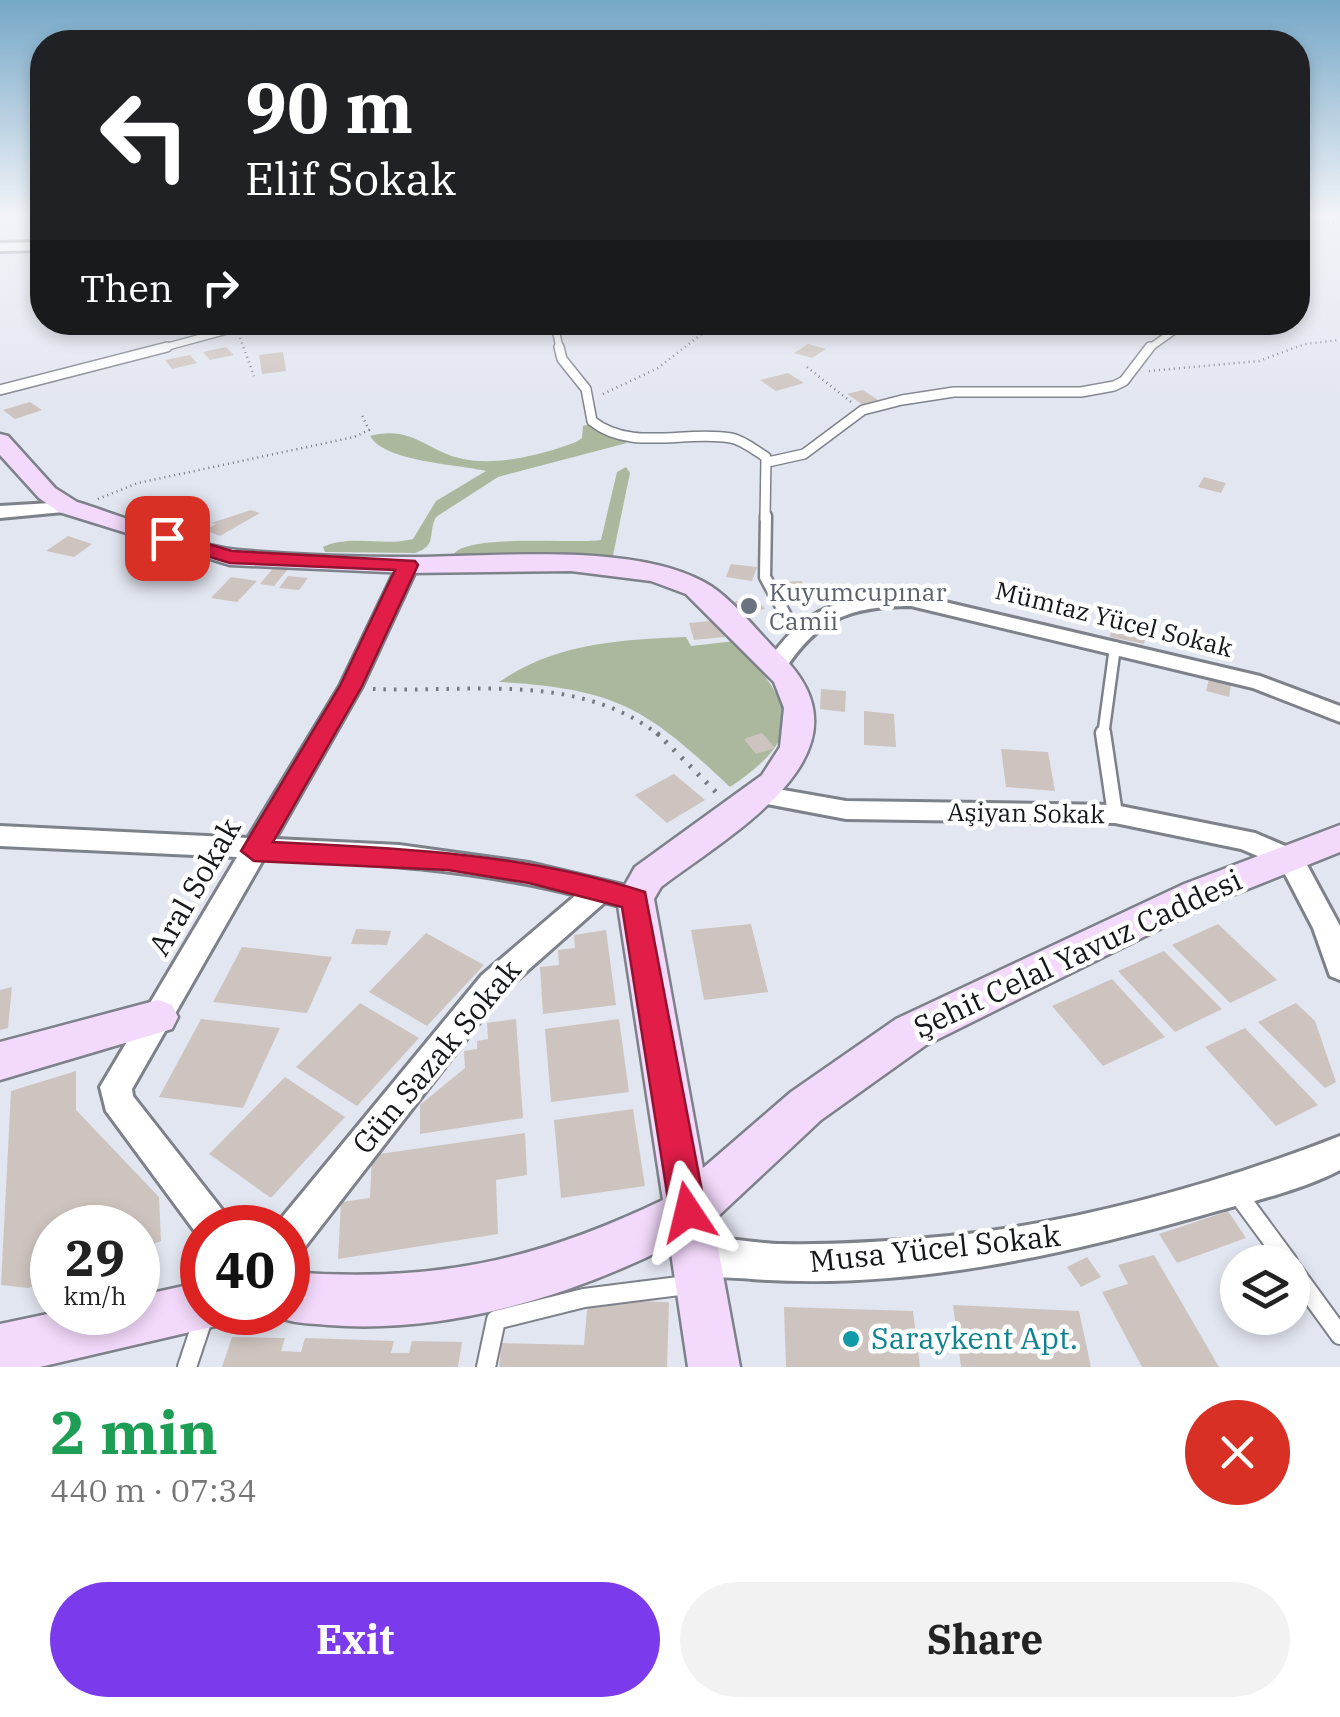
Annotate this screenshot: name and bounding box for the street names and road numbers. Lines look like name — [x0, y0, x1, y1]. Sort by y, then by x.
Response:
street label: Mümtaz Yücel Sokak — [992, 573, 1237, 664]
street label: Aşiyan Sokak — [947, 795, 1105, 830]
street label: Aral Sokak — [139, 810, 249, 962]
street label: Şehit Celal Yavuz Caddesi — [907, 859, 1248, 1046]
street label: Gün Sazak Sokak — [343, 950, 529, 1161]
street label: Musa Yücel Sokak — [807, 1215, 1063, 1280]

